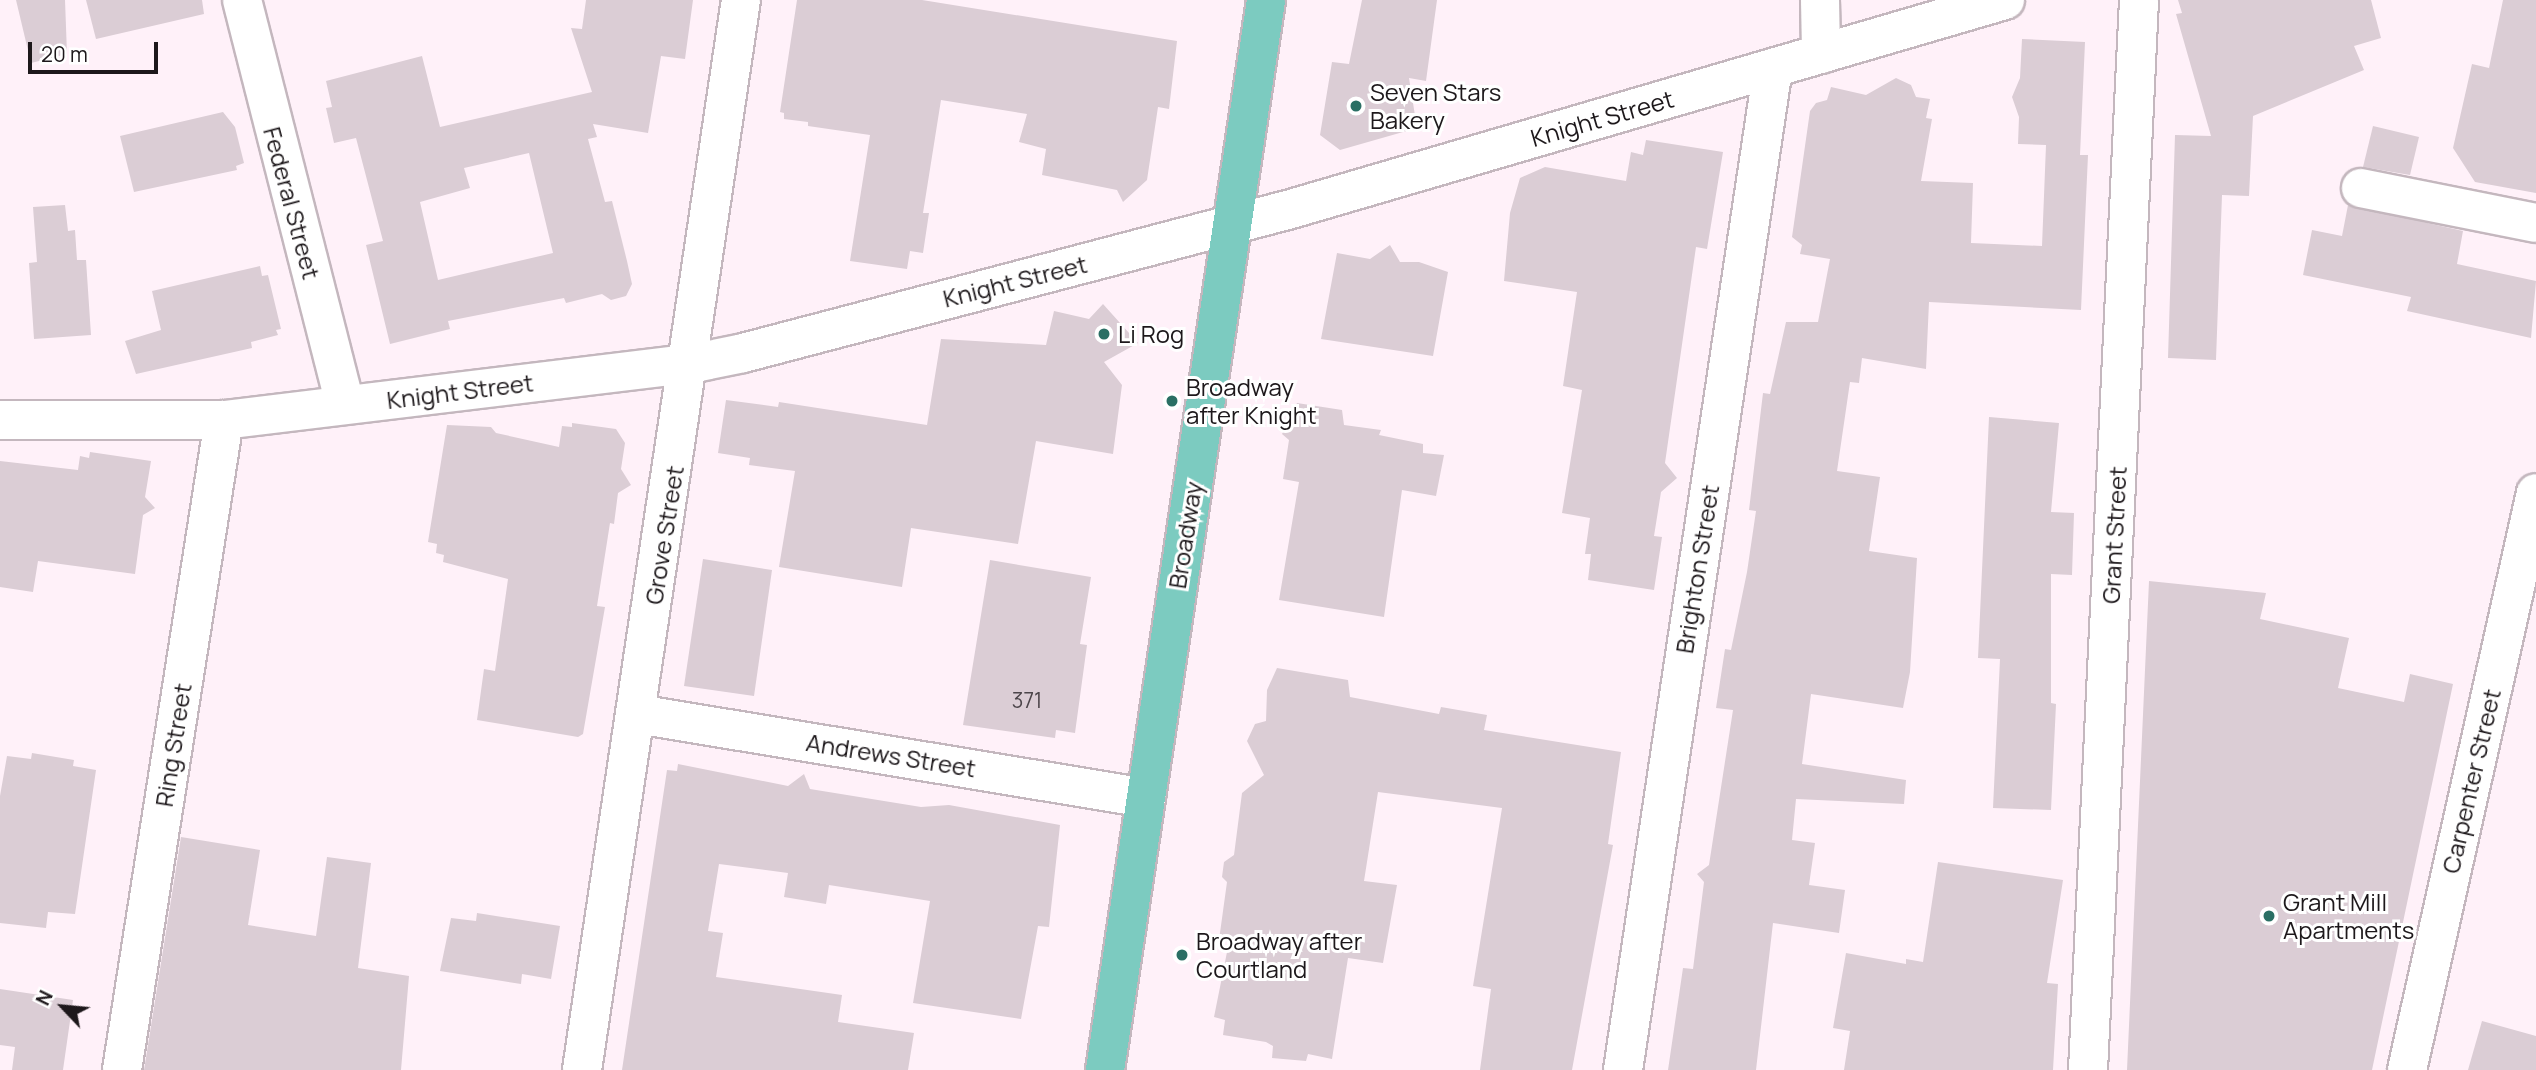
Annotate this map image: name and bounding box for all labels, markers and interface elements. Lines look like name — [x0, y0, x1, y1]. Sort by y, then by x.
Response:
scale bar — [32, 28, 161, 72]
text: 20 m — [41, 40, 88, 68]
place label: Seven Stars Bakery — [1370, 78, 1501, 134]
street label: Knight Street — [1527, 84, 1677, 152]
marker: Seven Stars Bakery — [1348, 98, 1364, 114]
street label: Federal Street — [258, 124, 326, 282]
street label: Knight Street — [940, 249, 1090, 313]
place label: Li Rog — [1118, 320, 1184, 348]
marker: Li Rog — [1096, 326, 1112, 342]
street label: Knight Street — [385, 368, 535, 414]
place label: Broadway after Knight — [1186, 373, 1317, 429]
marker: Broadway after Knight — [1164, 393, 1180, 409]
street label: Grove Street — [639, 464, 689, 606]
street label: Grant Street — [2096, 466, 2132, 604]
street label: Broadway — [1162, 479, 1208, 591]
street label: Brighton Street — [1669, 483, 1725, 655]
street label: Ring Street — [149, 681, 197, 809]
street label: Carpenter Street — [2436, 686, 2506, 876]
house number: 371 — [1012, 687, 1042, 713]
street label: Andrews Street — [804, 727, 978, 783]
place label: Grant Mill Apartments — [2283, 888, 2414, 944]
marker: Grant Mill Apartments — [2261, 908, 2277, 924]
place label: Broadway after Courtland — [1196, 927, 1362, 983]
marker: Broadway after Courtland — [1174, 947, 1190, 963]
north arrow — [28, 972, 98, 1042]
text: N — [29, 986, 59, 1010]

